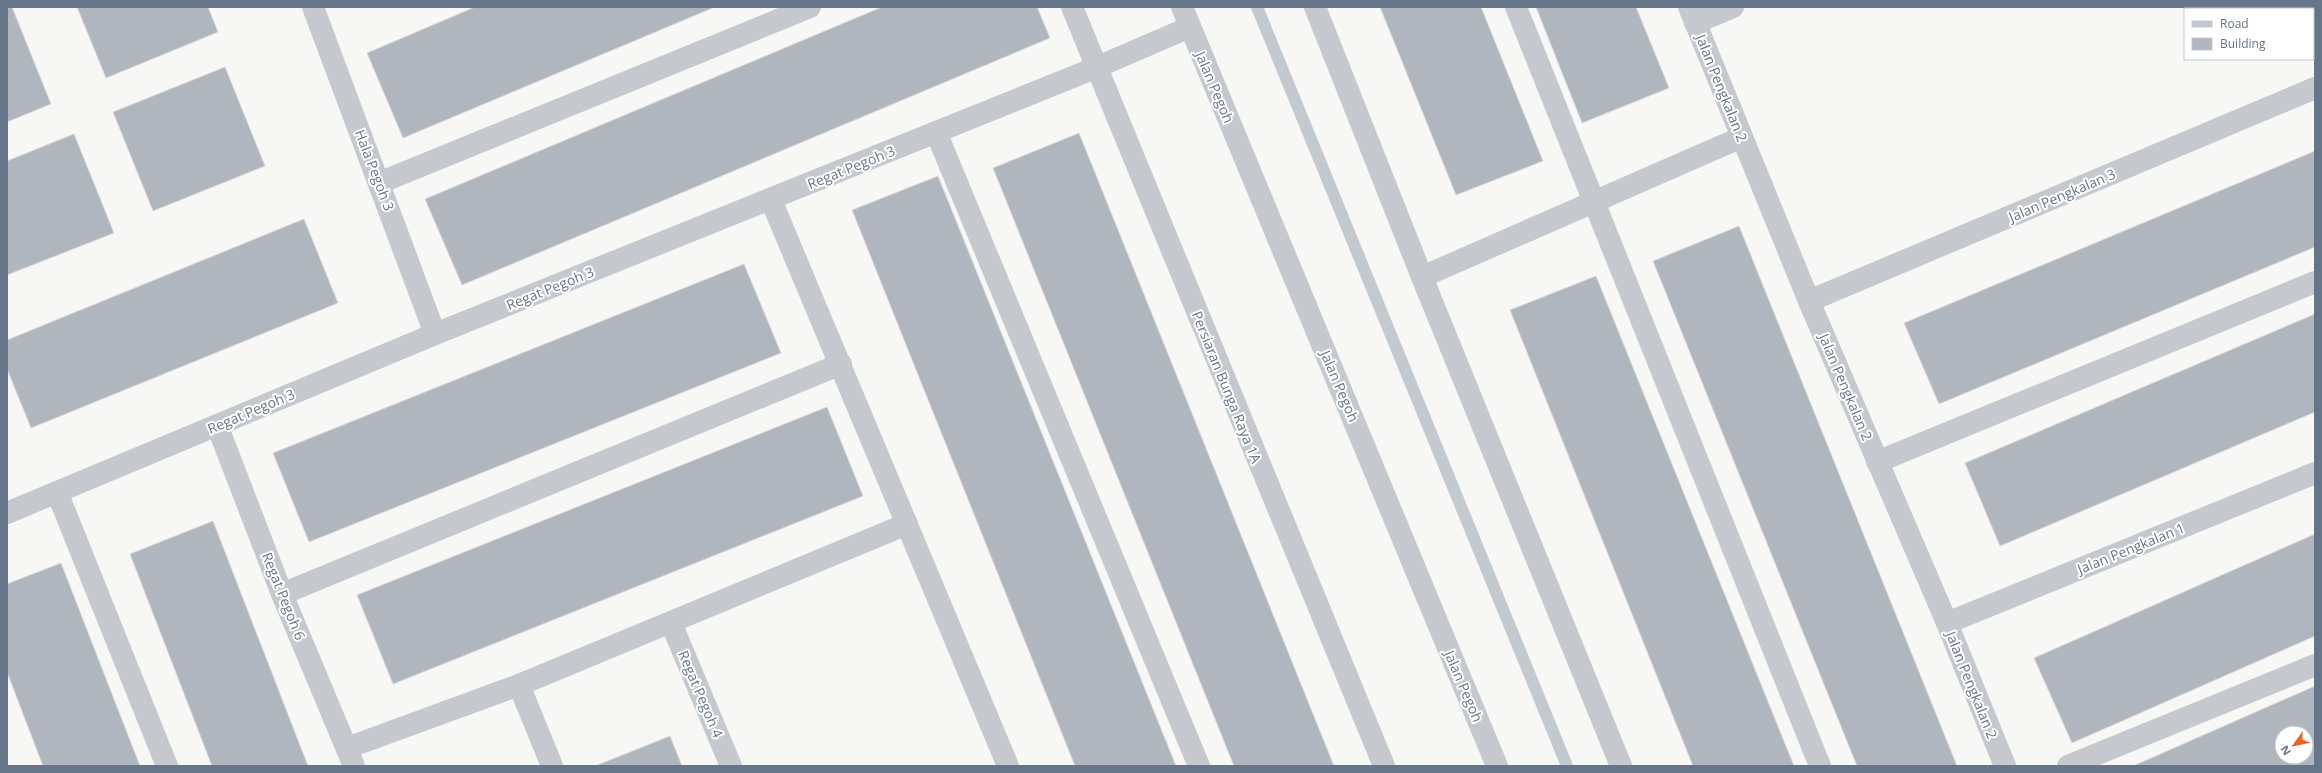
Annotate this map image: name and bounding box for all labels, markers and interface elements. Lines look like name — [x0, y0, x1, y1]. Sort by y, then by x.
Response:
legend — [2184, 8, 2314, 60]
text: Road — [2220, 15, 2249, 32]
street label: Jalan Pengkalan 2 — [1691, 30, 1752, 145]
text: Building — [2220, 35, 2266, 52]
street label: Jalan Pegoh — [1191, 46, 1239, 126]
street label: Hala Pegoh 3 — [351, 127, 399, 213]
street label: Regat Pegoh 3 — [804, 141, 898, 193]
street label: Jalan Pengkalan 3 — [2004, 164, 2118, 227]
street label: Regat Pegoh 3 — [503, 262, 597, 314]
street label: Persiaran Bunga Raya 1A — [1188, 308, 1266, 466]
street label: Jalan Pengkalan 2 — [1814, 329, 1877, 443]
street label: Jalan Pegoh — [1316, 345, 1364, 425]
street label: Regat Pegoh 3 — [204, 384, 298, 438]
street label: Jalan Pengkalan 1 — [2073, 518, 2188, 579]
street label: Regat Pegoh 6 — [258, 549, 310, 643]
street label: Jalan Pengkalan 2 — [1941, 627, 2002, 742]
street label: Jalan Pegoh — [1440, 645, 1488, 725]
street label: Regat Pegoh 4 — [674, 647, 728, 741]
north arrow — [2274, 725, 2314, 765]
text: N — [2276, 743, 2294, 759]

